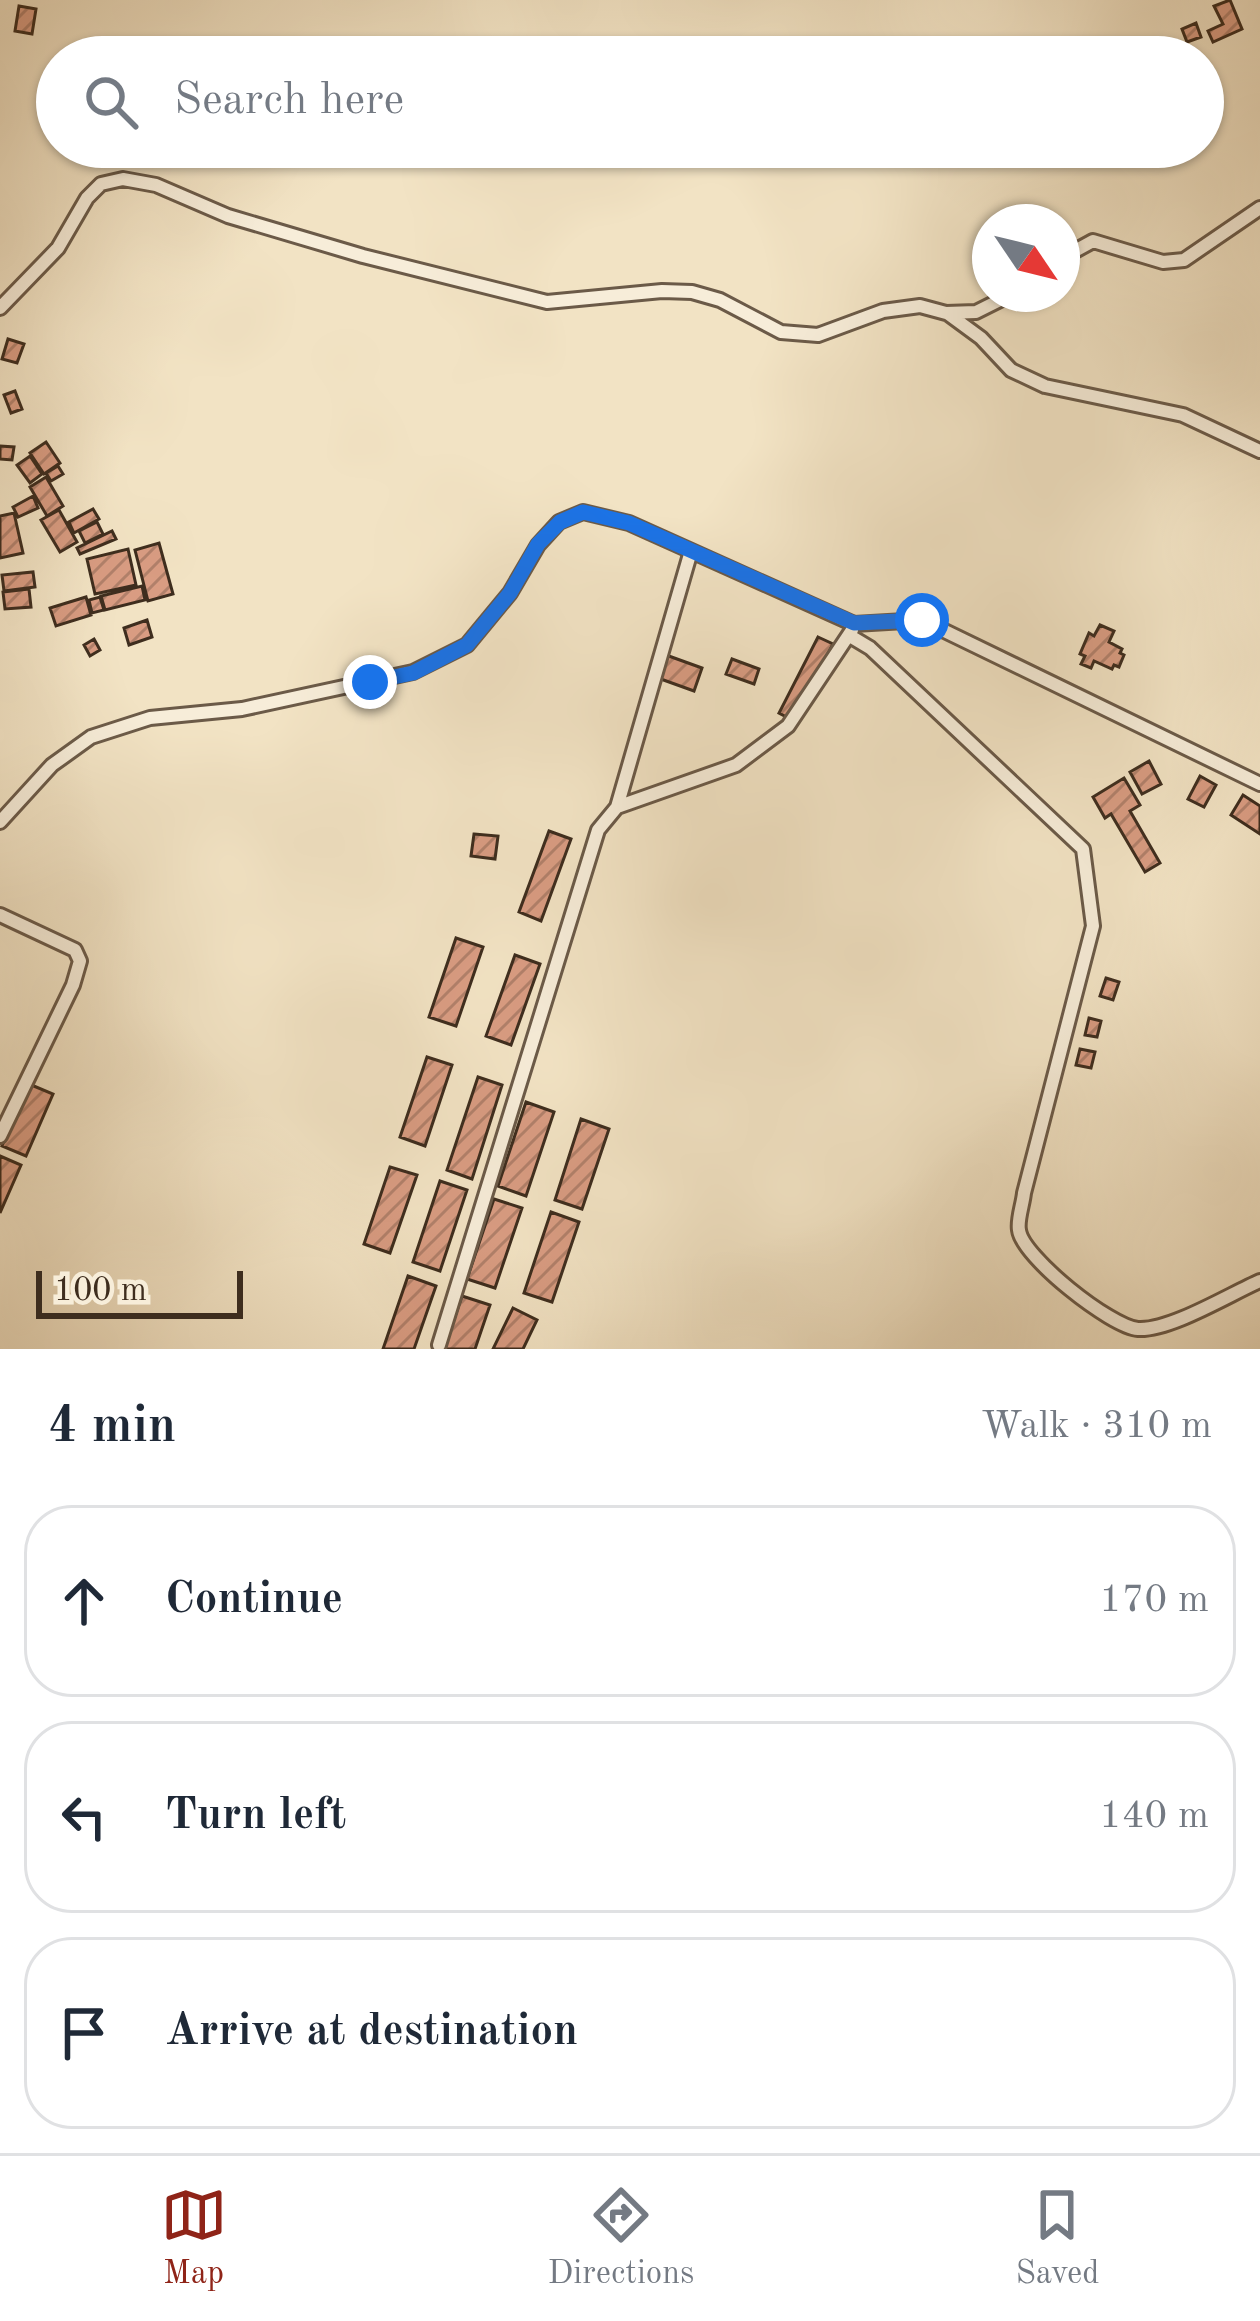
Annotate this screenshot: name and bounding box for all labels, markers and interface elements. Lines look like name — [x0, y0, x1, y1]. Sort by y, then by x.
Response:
search box — [36, 36, 1224, 168]
icon: search — [78, 69, 144, 135]
text: Search here — [174, 79, 404, 124]
north arrow — [972, 204, 1080, 312]
route start — [895, 593, 949, 647]
route end — [343, 655, 397, 709]
scale bar — [36, 1265, 243, 1318]
text: 100 m — [54, 1275, 147, 1308]
text: 4 min — [48, 1402, 176, 1453]
text: Walk · 310 m — [981, 1407, 1212, 1446]
icon: ahead — [51, 1568, 117, 1634]
text: Continue — [165, 1578, 343, 1623]
text: 170 m — [1099, 1581, 1209, 1620]
icon: left — [51, 1784, 117, 1850]
text: Turn left — [165, 1794, 346, 1839]
text: 140 m — [1099, 1797, 1209, 1836]
icon: arrive — [51, 2000, 117, 2066]
text: Arrive at destination — [165, 2010, 578, 2055]
tab: Map — [161, 2182, 227, 2295]
tab: Directions — [548, 2182, 694, 2295]
tab: Saved — [1015, 2182, 1099, 2295]

